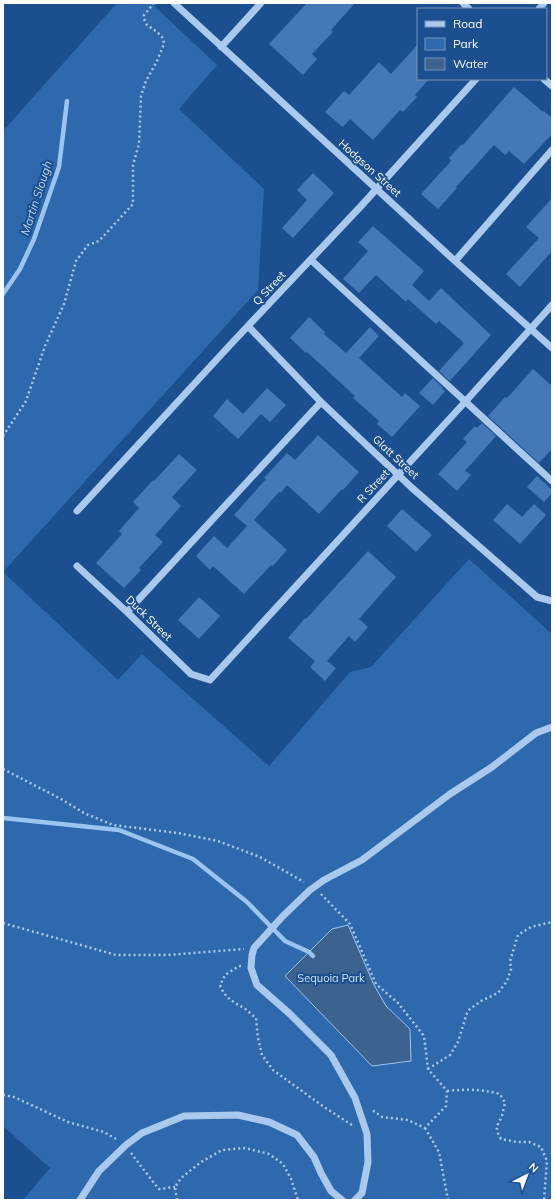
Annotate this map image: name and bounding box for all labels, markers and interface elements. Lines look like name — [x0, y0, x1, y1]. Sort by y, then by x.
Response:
legend — [417, 8, 547, 80]
text: Road — [453, 16, 482, 31]
text: Park — [453, 36, 479, 51]
text: Water — [453, 56, 489, 71]
street label: Hodgson Street — [336, 136, 404, 200]
water label: Martin Slough — [17, 159, 55, 237]
street label: Q Street — [250, 268, 288, 308]
street label: Glatt Street — [370, 432, 422, 482]
street label: R Street — [354, 466, 392, 506]
street label: Duck Street — [123, 592, 175, 644]
park label: Sequoia Park — [297, 971, 365, 985]
north arrow — [507, 1155, 547, 1195]
text: N — [526, 1160, 541, 1176]

